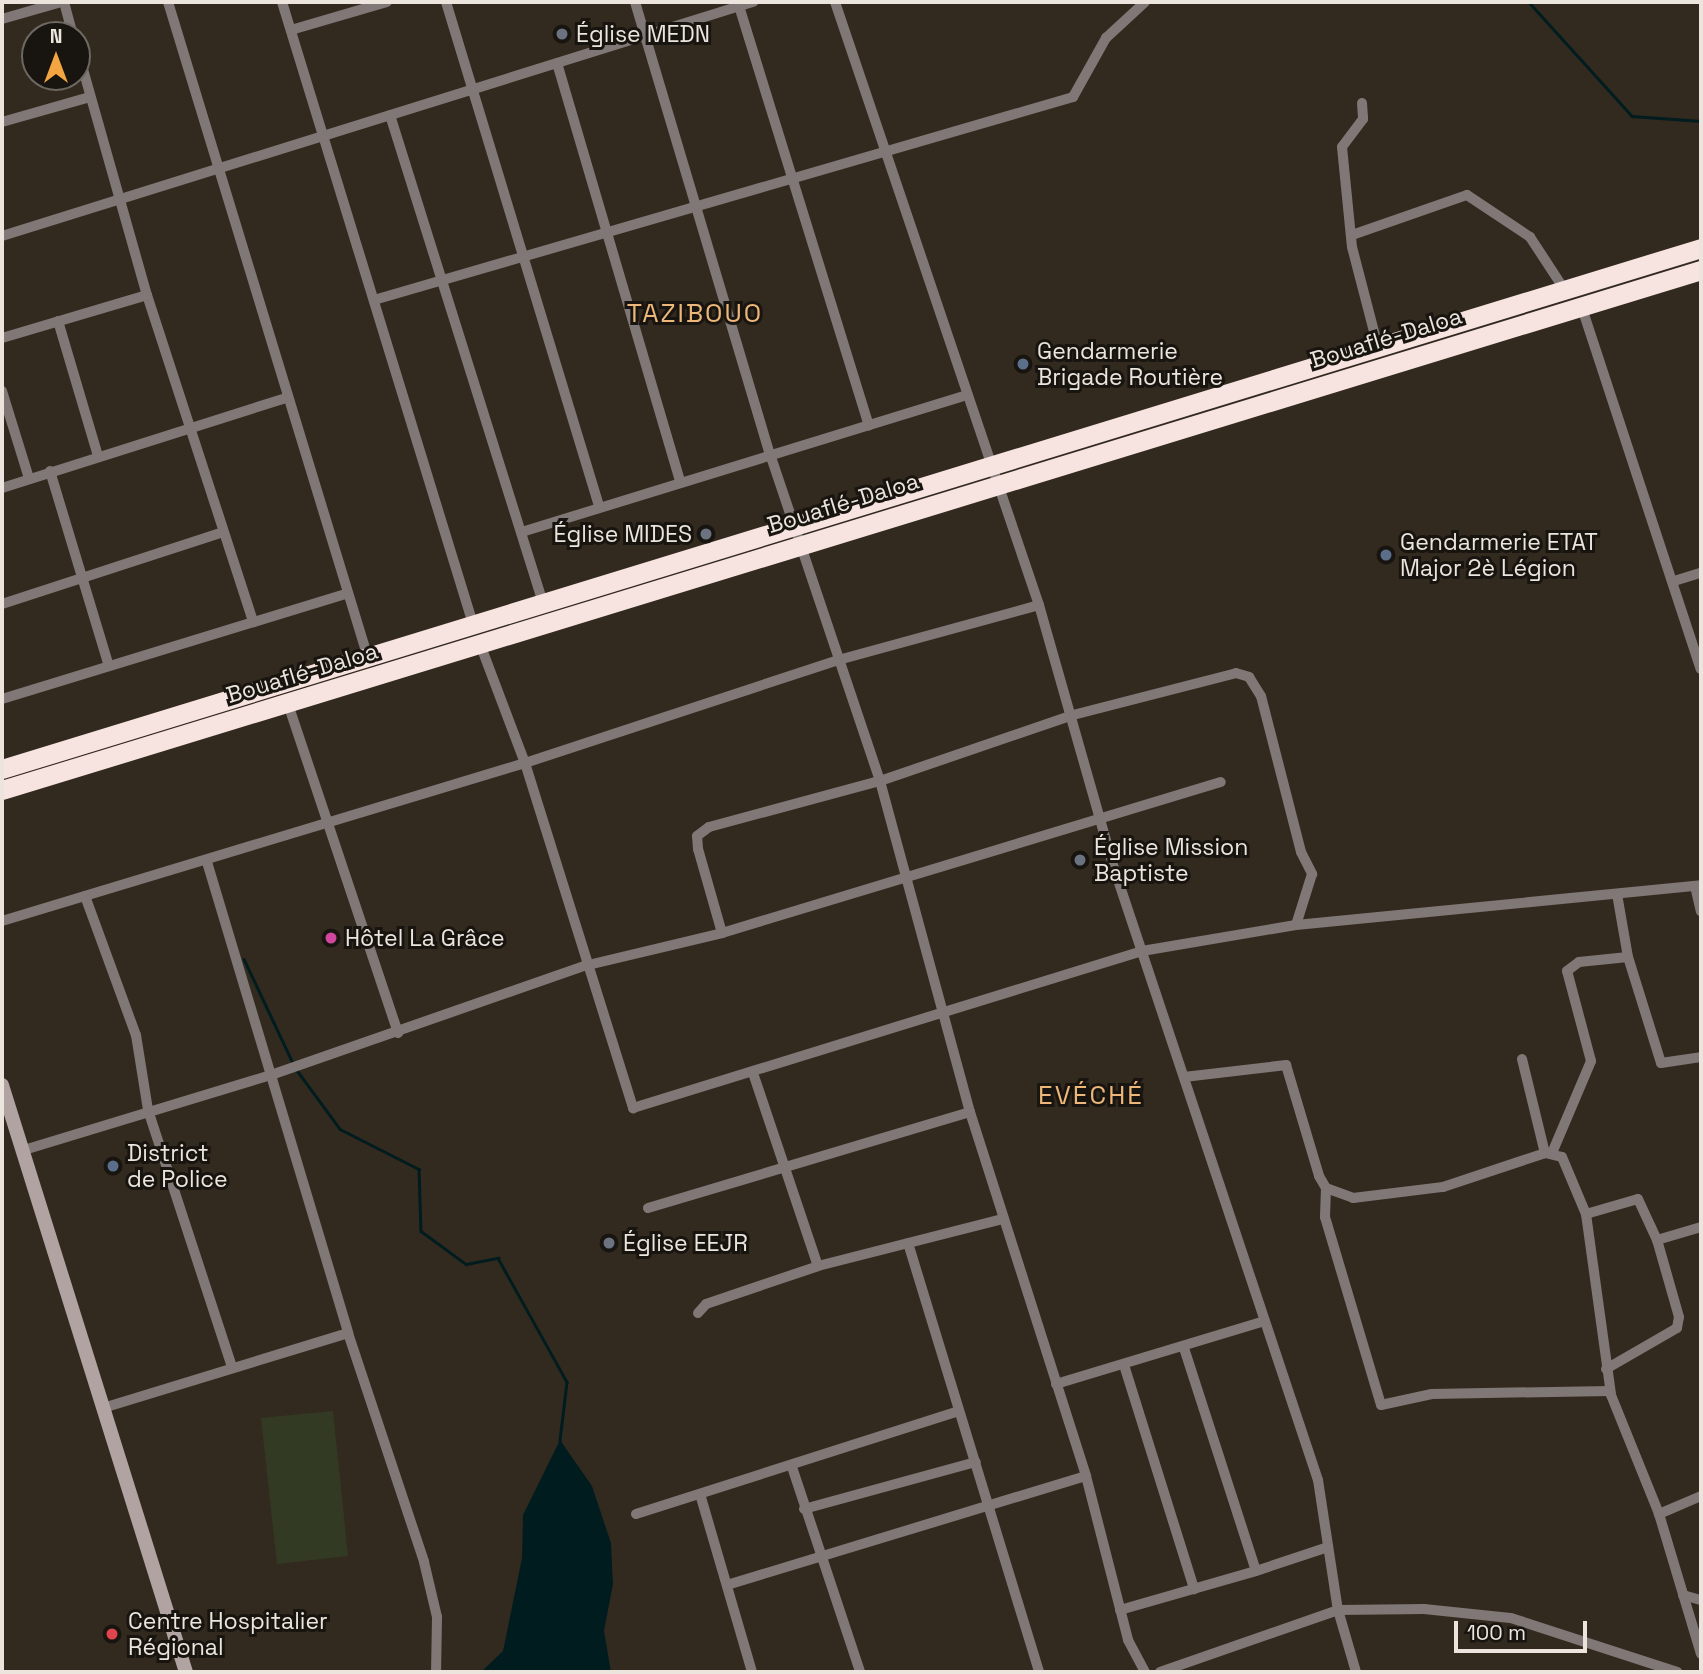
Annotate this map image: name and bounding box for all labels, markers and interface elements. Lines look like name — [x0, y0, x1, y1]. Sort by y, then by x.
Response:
place label: Église MEDN — [576, 20, 710, 48]
north arrow — [21, 21, 91, 91]
text: N — [50, 24, 62, 49]
marker: Église MEDN — [554, 26, 570, 42]
district label: TAZIBOUO — [628, 298, 762, 330]
street label: Bouaflé-Daloa — [1307, 302, 1465, 374]
place label: Gendarmerie Brigade Routière — [1037, 337, 1223, 391]
marker: Gendarmerie Brigade Routière — [1015, 356, 1031, 372]
street label: Bouaflé-Daloa — [764, 467, 922, 539]
place label: Église MIDES — [554, 520, 692, 548]
marker: Église MIDES — [698, 526, 714, 542]
place label: Gendarmerie ETAT Major 2è Légion — [1400, 528, 1598, 582]
marker: Gendarmerie ETAT Major 2è Légion — [1378, 547, 1394, 563]
street label: Bouaflé-Daloa — [223, 637, 381, 709]
place label: Église Mission Baptiste — [1094, 833, 1248, 887]
marker: Église Mission Baptiste — [1072, 852, 1088, 868]
place label: Hôtel La Grâce — [345, 924, 505, 952]
marker: Hôtel La Grâce — [323, 930, 339, 946]
district label: EVÉCHÉ — [1039, 1080, 1143, 1112]
place label: District de Police — [127, 1139, 228, 1193]
marker: District de Police — [105, 1158, 121, 1174]
place label: Église EEJR — [623, 1229, 748, 1257]
marker: Église EEJR — [601, 1235, 617, 1251]
place label: Centre Hospitalier Régional — [128, 1607, 328, 1661]
scale bar — [1458, 1608, 1591, 1652]
text: 100 m — [1467, 1619, 1526, 1646]
marker: Centre Hospitalier Régional — [102, 1624, 122, 1644]

